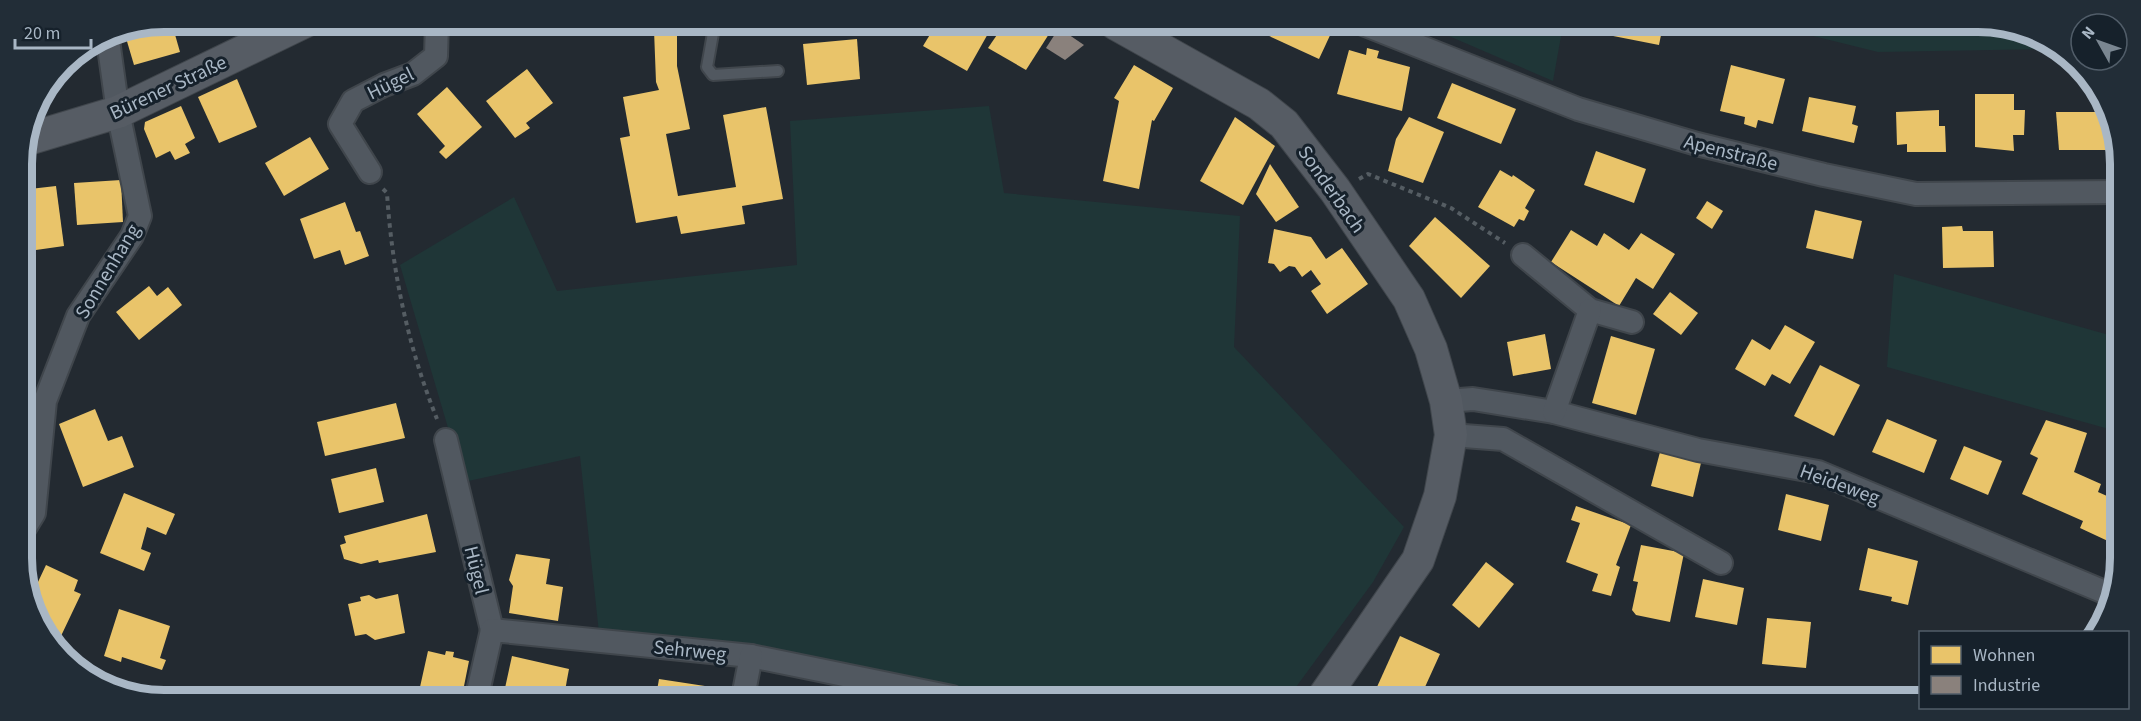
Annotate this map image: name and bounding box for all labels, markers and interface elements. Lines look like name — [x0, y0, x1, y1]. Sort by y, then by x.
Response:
scale bar — [15, 12, 92, 50]
north arrow — [2069, 12, 2129, 72]
text: 20 m — [24, 21, 60, 46]
text: N — [2076, 22, 2100, 44]
street label: Bürener Straße — [105, 49, 232, 127]
street label: Hügel — [362, 61, 418, 107]
street label: Apenstraße — [1681, 128, 1781, 178]
street label: Sonderbach — [1291, 140, 1372, 239]
street label: Sonnenhang — [68, 219, 147, 324]
street label: Heideweg — [1796, 458, 1884, 512]
street label: Hügel — [457, 543, 496, 597]
legend — [1919, 631, 2129, 709]
street label: Sehrweg — [652, 633, 728, 669]
text: Wohnen — [1973, 643, 2035, 668]
text: Industrie — [1973, 673, 2040, 698]

